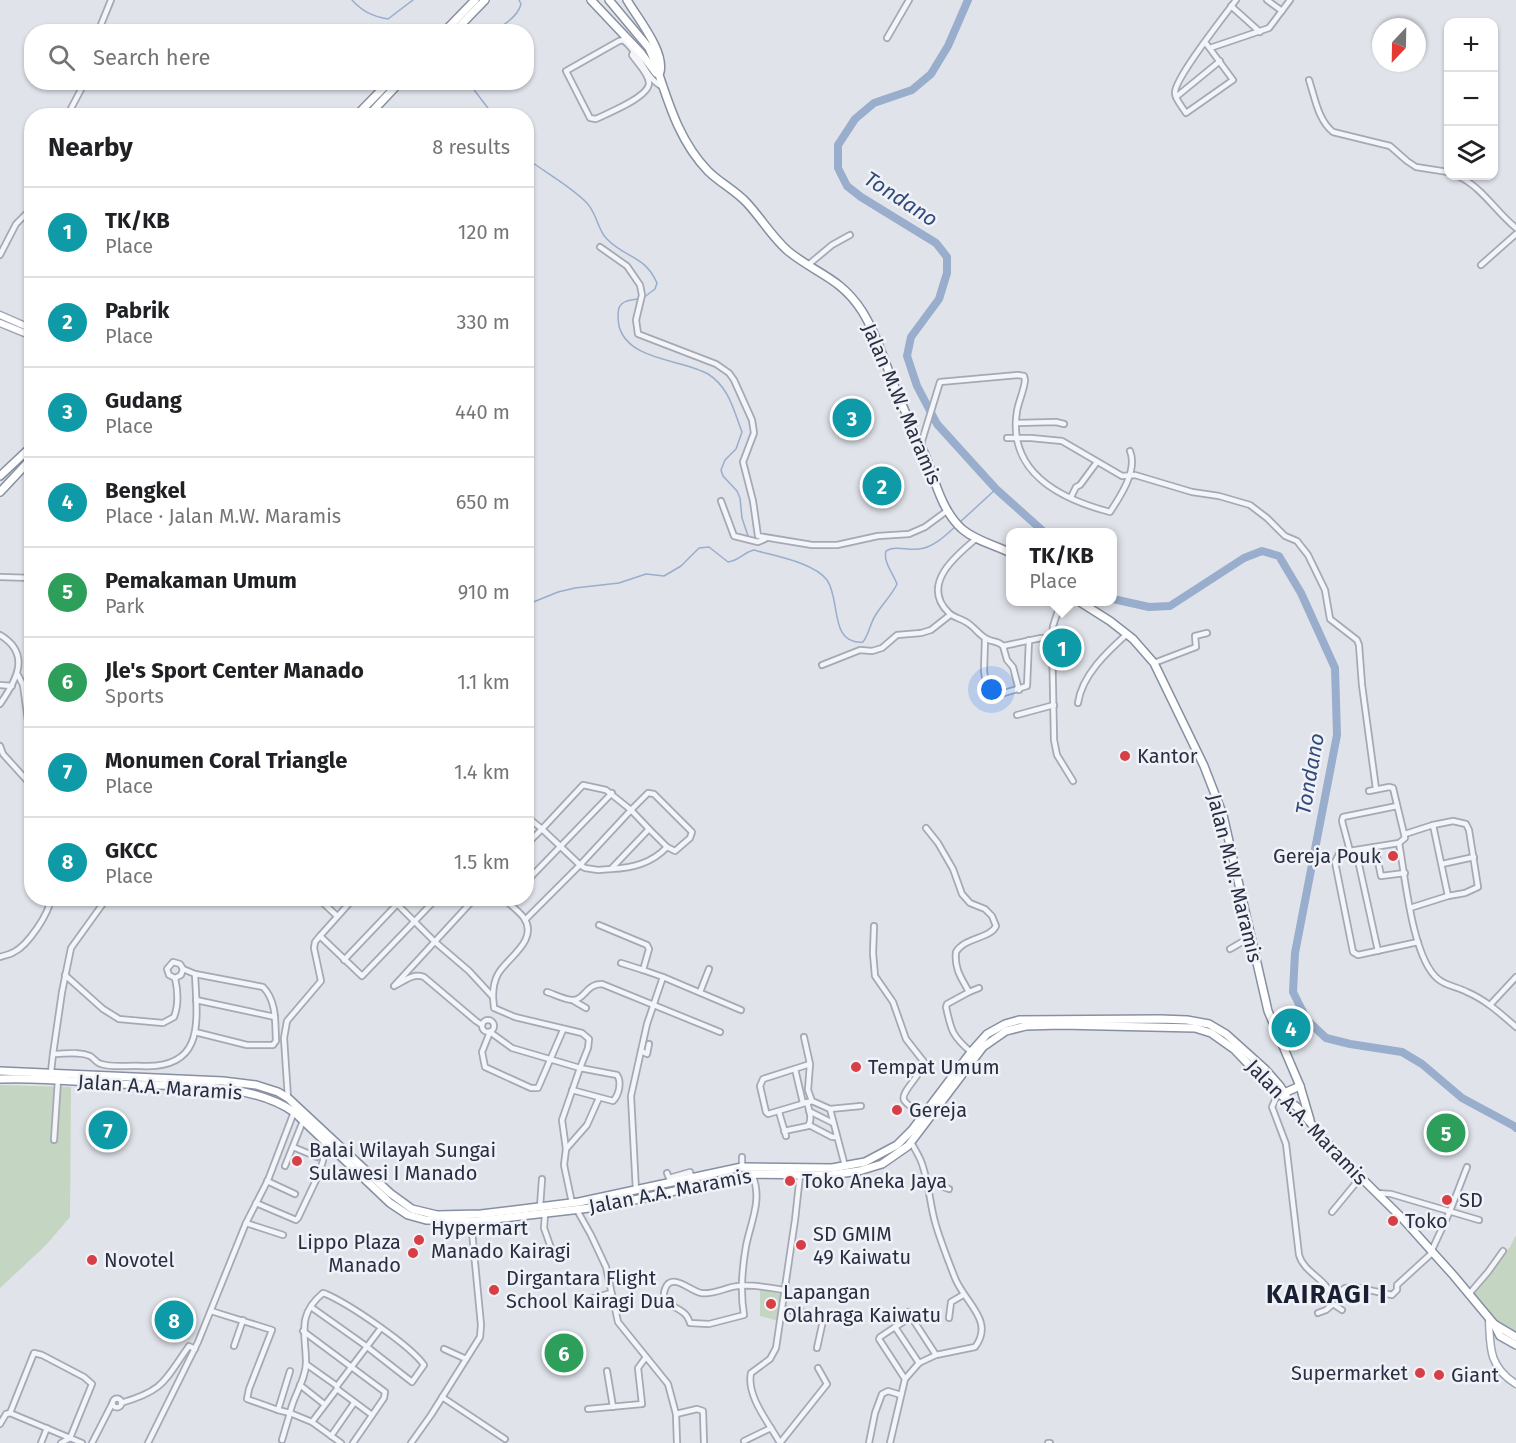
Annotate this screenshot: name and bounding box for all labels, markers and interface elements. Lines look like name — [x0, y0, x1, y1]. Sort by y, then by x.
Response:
north arrow — [1372, 18, 1426, 72]
map controls — [1444, 18, 1498, 180]
button: + — [1444, 18, 1498, 72]
search box — [24, 24, 534, 90]
icon: search — [45, 41, 78, 74]
text: Search here — [93, 44, 211, 71]
button: − — [1444, 72, 1498, 126]
button: layers — [1444, 126, 1498, 180]
text: Nearby — [48, 132, 133, 163]
text: 8 results — [432, 135, 510, 159]
water label: Tondano — [859, 166, 943, 232]
text: TK/KB — [105, 207, 170, 234]
text: 1 — [63, 220, 72, 244]
text: 120 m — [458, 220, 510, 244]
text: Place — [105, 234, 153, 258]
text: Pabrik — [105, 297, 169, 324]
text: 2 — [62, 310, 73, 334]
text: 330 m — [456, 310, 510, 334]
street label: Jalan M.W. Maramis — [857, 320, 947, 488]
text: Place — [105, 324, 153, 348]
text: Gudang — [105, 387, 182, 414]
pin: 3 — [832, 396, 872, 440]
text: 3 — [62, 400, 73, 424]
text: 440 m — [455, 400, 510, 424]
text: Place — [105, 414, 153, 438]
pin: 2 — [862, 464, 902, 508]
text: Bengkel — [105, 477, 186, 504]
text: 4 — [62, 490, 73, 514]
text: 650 m — [456, 490, 510, 514]
text: Place · Jalan M.W. Maramis — [105, 504, 341, 528]
popup — [1006, 528, 1117, 606]
text: TK/KB — [1029, 542, 1094, 569]
text: Pemakaman Umum — [105, 567, 297, 594]
text: Place — [1029, 569, 1077, 593]
text: 5 — [62, 580, 73, 604]
text: 910 m — [458, 580, 510, 604]
text: Park — [105, 594, 144, 618]
pin: 1 — [1042, 626, 1082, 670]
text: Jle's Sport Center Manado — [105, 657, 364, 684]
text: 6 — [62, 670, 73, 694]
text: 1.1 km — [457, 670, 510, 694]
your location — [977, 675, 1006, 704]
text: Sports — [105, 684, 164, 708]
water label: Tondano — [1290, 731, 1330, 817]
place label: Kantor — [1137, 744, 1198, 768]
text: Monumen Coral Triangle — [105, 747, 347, 774]
marker: Kantor — [1118, 749, 1132, 763]
text: 7 — [63, 760, 72, 784]
text: 1.4 km — [454, 760, 510, 784]
text: Place — [105, 774, 153, 798]
street label: Jalan M.W. Maramis — [1202, 791, 1268, 965]
text: GKCC — [105, 837, 158, 864]
place label: Gereja Pouk — [1273, 844, 1382, 868]
marker: Gereja Pouk — [1386, 849, 1400, 863]
text: 8 — [62, 850, 73, 874]
text: 1.5 km — [454, 850, 510, 874]
text: Place — [105, 864, 153, 888]
pin: 4 — [1272, 1006, 1310, 1050]
street label: Jalan A.A. Maramis — [1241, 1054, 1373, 1190]
place label: Tempat Umum — [868, 1055, 1000, 1079]
marker: Tempat Umum — [849, 1060, 863, 1074]
street label: Jalan A.A. Maramis — [77, 1069, 243, 1105]
place label: Gereja — [909, 1098, 967, 1122]
marker: Gereja — [890, 1103, 904, 1117]
pin: 7 — [88, 1108, 128, 1152]
pin: 5 — [1426, 1110, 1466, 1156]
place label: Balai Wilayah Sungai Sulawesi I Manado — [309, 1138, 496, 1185]
marker: Balai Wilayah Sungai Sulawesi I Manado — [290, 1154, 304, 1168]
street label: Jalan A.A. Maramis — [587, 1163, 753, 1219]
place label: Toko Aneka Jaya — [802, 1169, 947, 1193]
marker: Toko Aneka Jaya — [783, 1174, 797, 1188]
place label: SD — [1459, 1188, 1483, 1212]
marker: SD — [1440, 1193, 1454, 1207]
place label: Toko — [1405, 1209, 1448, 1233]
marker: Toko — [1386, 1214, 1400, 1228]
place label: Hypermart Manado Kairagi — [431, 1216, 571, 1263]
place label: SD GMIM 49 Kaiwatu — [813, 1222, 911, 1269]
place label: Lippo Plaza Manado — [297, 1230, 401, 1277]
marker: Hypermart Manado Kairagi — [412, 1233, 426, 1247]
marker: SD GMIM 49 Kaiwatu — [794, 1238, 808, 1252]
marker: Lippo Plaza Manado — [406, 1246, 420, 1260]
place label: Novotel — [104, 1248, 175, 1272]
marker: Novotel — [85, 1253, 99, 1267]
place label: Dirgantara Flight School Kairagi Dua — [506, 1266, 675, 1313]
district label: KAIRAGI I — [1266, 1279, 1388, 1310]
place label: Lapangan Olahraga Kaiwatu — [783, 1280, 941, 1327]
marker: Dirgantara Flight School Kairagi Dua — [487, 1283, 501, 1297]
marker: Lapangan Olahraga Kaiwatu — [764, 1297, 778, 1311]
pin: 8 — [154, 1298, 194, 1342]
pin: 6 — [544, 1330, 584, 1376]
place label: Supermarket — [1291, 1361, 1409, 1385]
place label: Giant — [1451, 1363, 1500, 1387]
marker: Supermarket — [1413, 1366, 1427, 1380]
marker: Giant — [1432, 1368, 1446, 1382]

